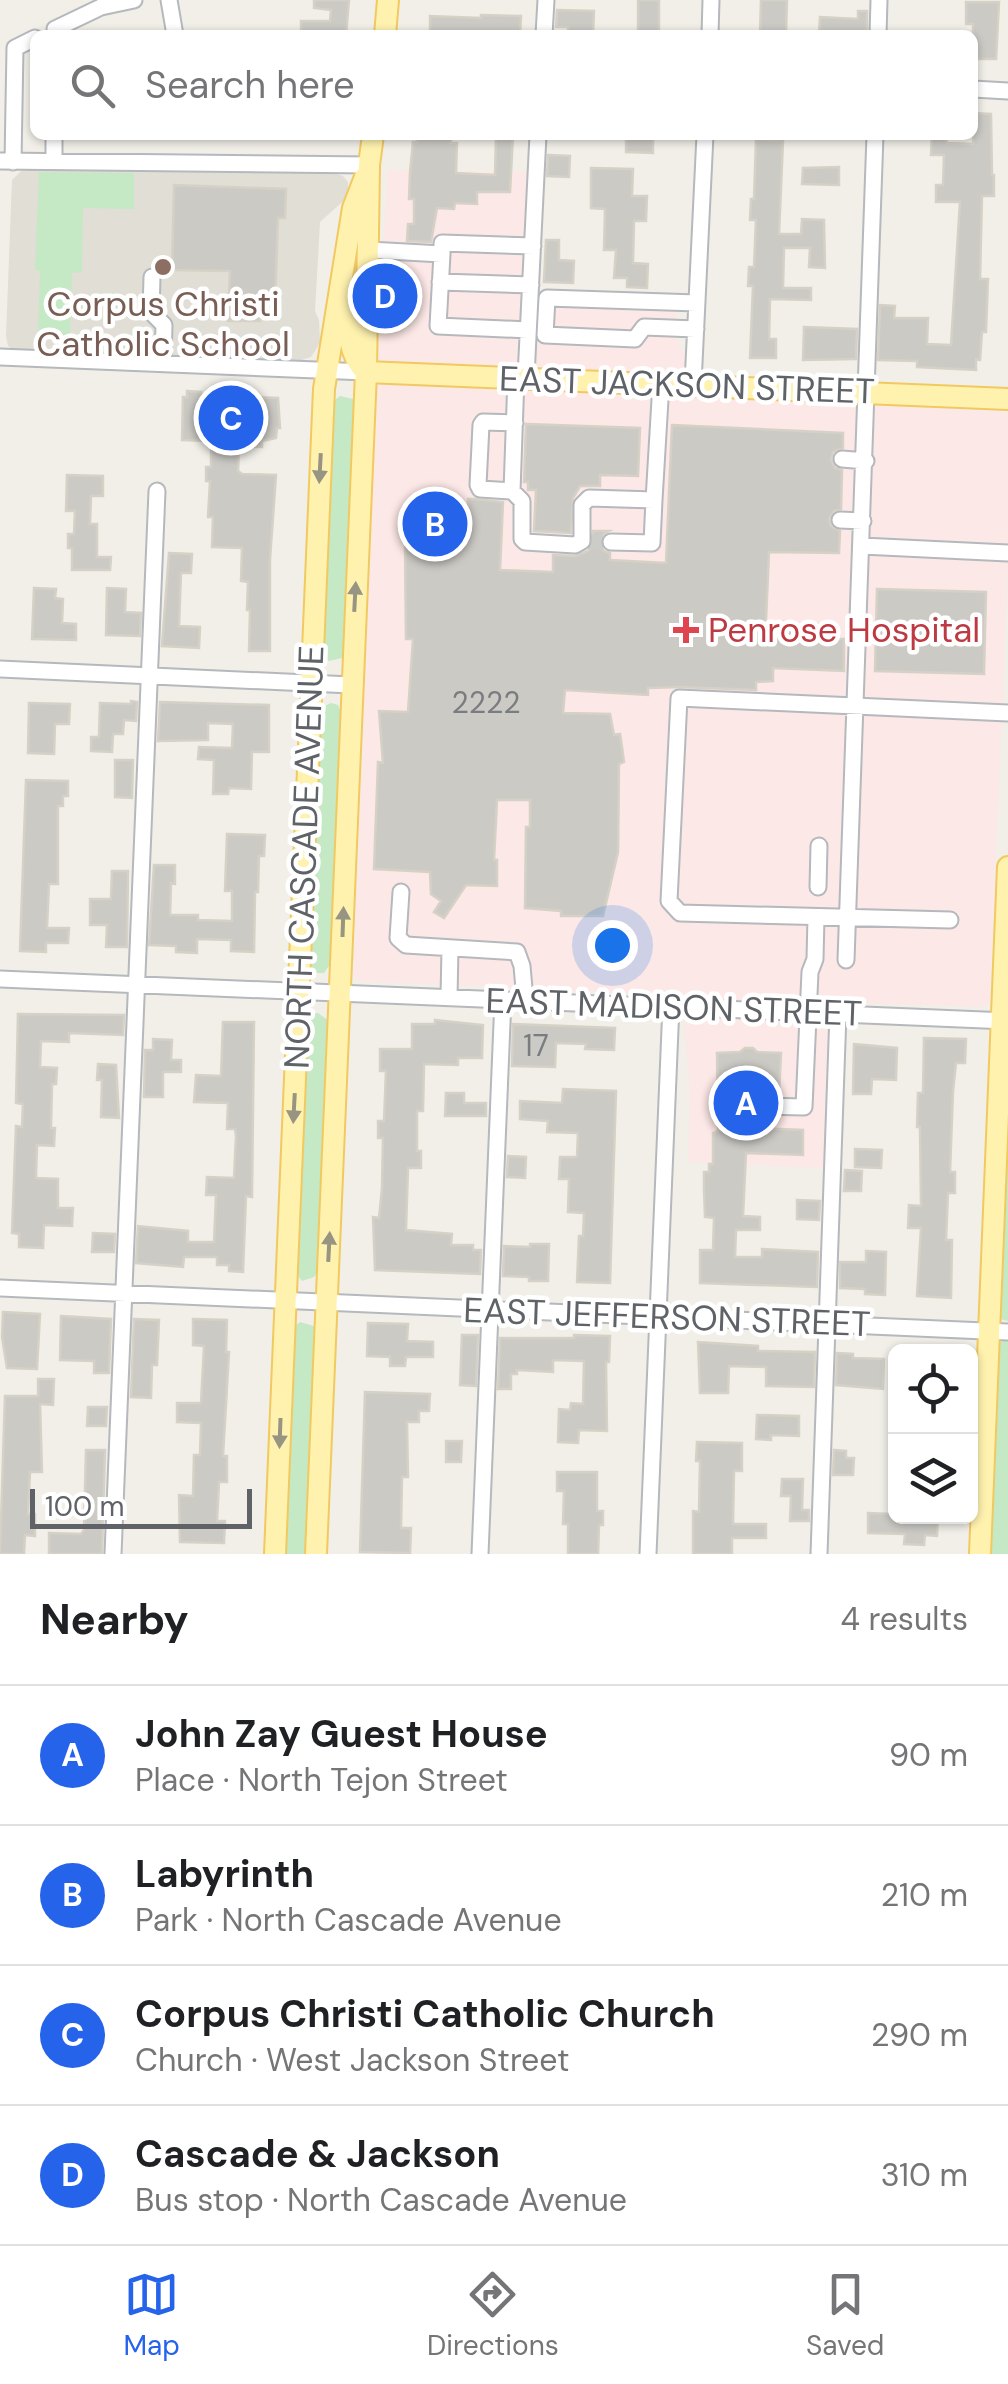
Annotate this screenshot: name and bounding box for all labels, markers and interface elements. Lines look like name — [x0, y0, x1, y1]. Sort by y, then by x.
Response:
search box — [30, 30, 978, 140]
icon: search — [65, 58, 120, 113]
text: Search here — [145, 60, 355, 110]
marker: Corpus Christi Catholic School — [152, 256, 174, 278]
pin: D — [352, 258, 418, 334]
place label: Corpus Christi Catholic School — [36, 281, 290, 367]
street label: EAST JACKSON STREET — [498, 355, 876, 415]
pin: C — [198, 380, 264, 456]
one-way arrow — [312, 453, 328, 485]
pin: B — [402, 486, 468, 562]
one-way arrow — [347, 581, 363, 613]
place label: Penrose Hospital — [708, 607, 980, 653]
marker: Penrose Hospital — [673, 617, 699, 643]
street label: NORTH CASCADE AVENUE — [274, 644, 334, 1070]
house number: 2222 — [451, 683, 521, 722]
one-way arrow — [335, 906, 351, 938]
your location — [587, 920, 638, 971]
street label: EAST MADISON STREET — [485, 977, 863, 1037]
house number: 17 — [523, 1026, 549, 1065]
pin: A — [714, 1066, 778, 1140]
one-way arrow — [285, 1092, 301, 1124]
one-way arrow — [321, 1230, 337, 1262]
street label: EAST JEFFERSON STREET — [463, 1287, 871, 1347]
map controls — [888, 1344, 978, 1524]
button: locate — [888, 1344, 978, 1434]
one-way arrow — [272, 1417, 288, 1449]
button: layers — [888, 1434, 978, 1524]
scale bar — [30, 1484, 252, 1528]
text: 100 m — [45, 1488, 124, 1525]
text: Nearby — [40, 1592, 189, 1647]
text: 4 results — [841, 1598, 968, 1640]
text: John Zay Guest House — [135, 1709, 548, 1759]
text: A — [61, 1734, 84, 1776]
text: 90 m — [889, 1734, 968, 1776]
text: Place · North Tejon Street — [135, 1759, 508, 1801]
text: Labyrinth — [135, 1849, 314, 1899]
text: B — [62, 1874, 83, 1916]
text: 210 m — [881, 1874, 968, 1916]
text: Park · North Cascade Avenue — [135, 1899, 562, 1941]
text: Corpus Christi Catholic Church — [135, 1989, 715, 2039]
text: C — [61, 2014, 84, 2056]
text: 290 m — [871, 2014, 968, 2056]
text: Church · West Jackson Street — [135, 2039, 569, 2081]
text: Cascade & Jackson — [135, 2129, 500, 2179]
text: D — [61, 2154, 84, 2196]
text: 310 m — [881, 2154, 968, 2196]
text: Bus stop · North Cascade Avenue — [135, 2179, 627, 2221]
tab: Map — [124, 2267, 180, 2364]
tab: Directions — [427, 2267, 559, 2364]
tab: Saved — [806, 2267, 884, 2364]

